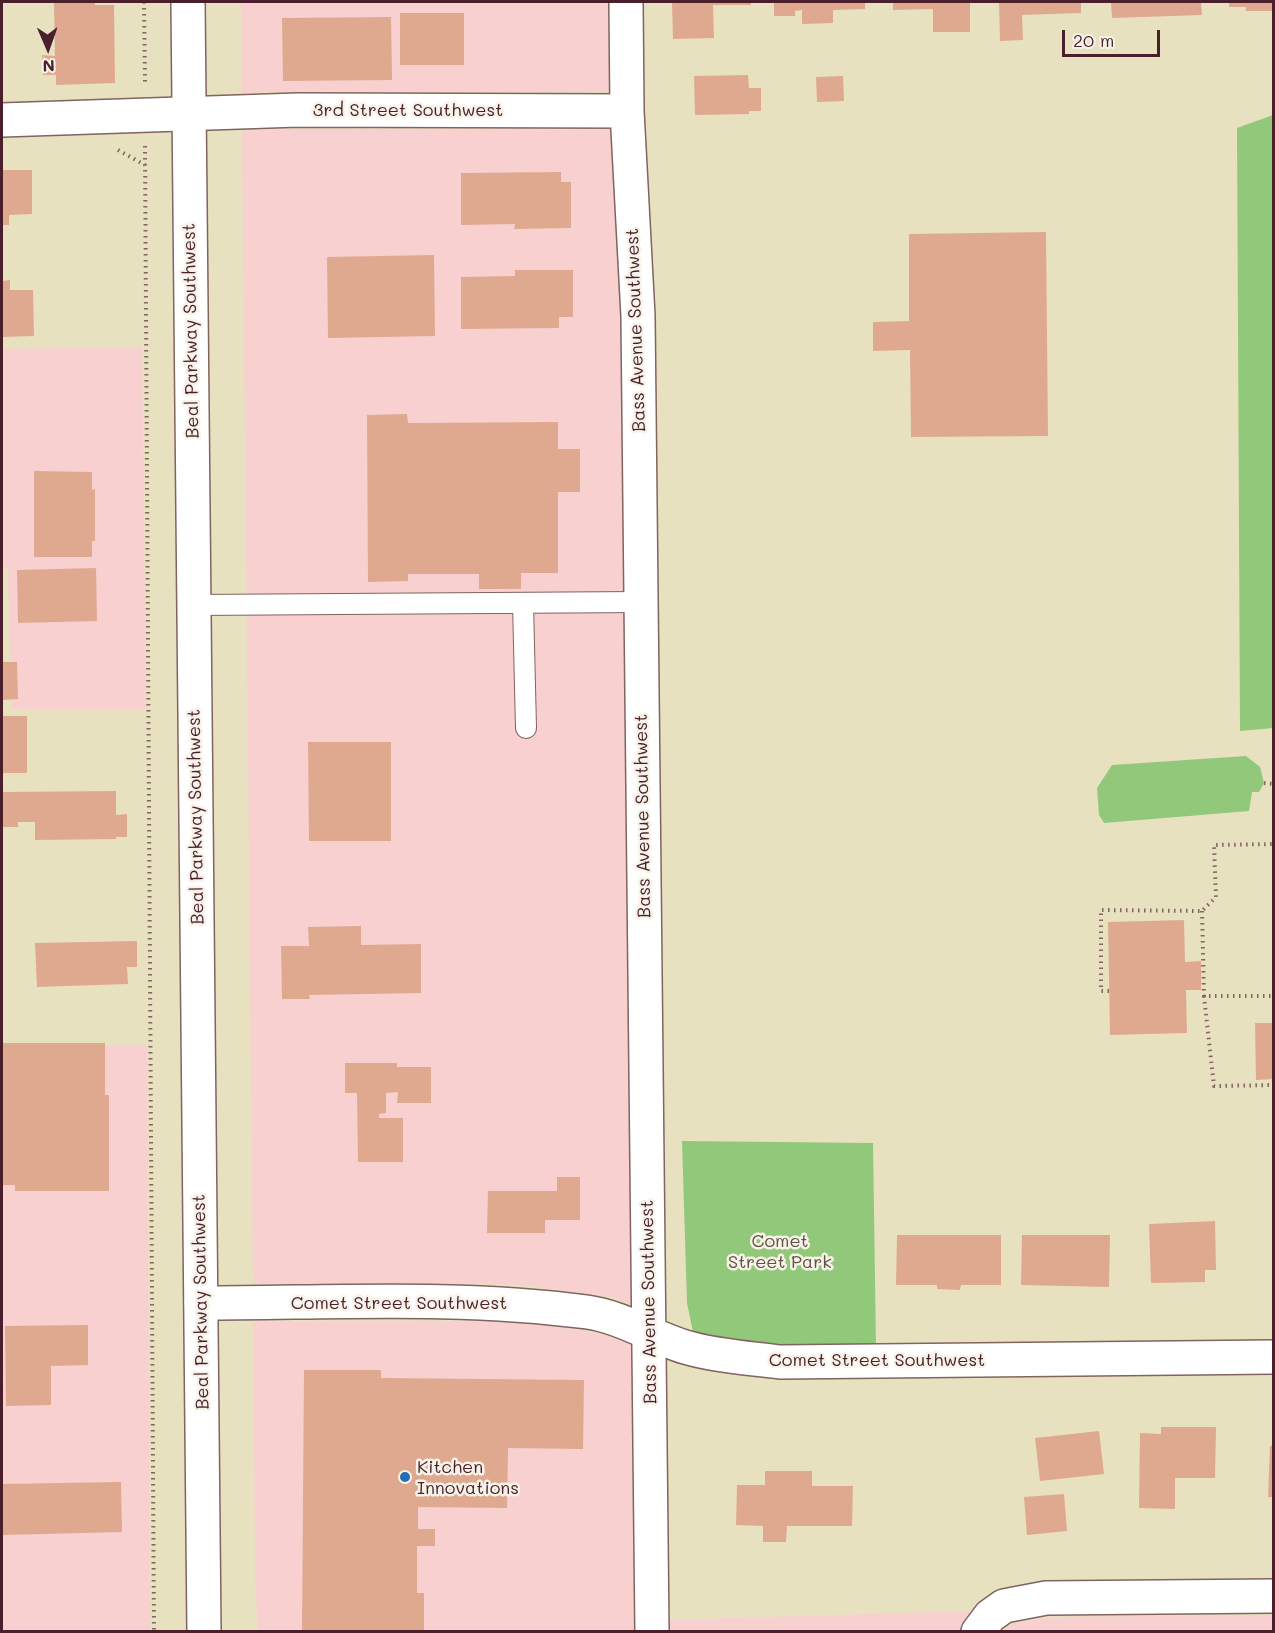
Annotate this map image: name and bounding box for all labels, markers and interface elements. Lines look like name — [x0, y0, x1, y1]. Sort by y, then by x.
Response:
north arrow — [18, 18, 78, 78]
scale bar — [1065, 18, 1162, 56]
text: 20 m — [1073, 28, 1114, 52]
text: N — [42, 56, 55, 77]
street label: 3rd Street Southwest — [313, 99, 503, 121]
street label: Beal Parkway Southwest — [178, 223, 204, 439]
street label: Bass Avenue Southwest — [622, 228, 650, 432]
street label: Beal Parkway Southwest — [183, 709, 209, 925]
street label: Bass Avenue Southwest — [630, 714, 656, 918]
street label: Beal Parkway Southwest — [188, 1194, 214, 1410]
street label: Bass Avenue Southwest — [636, 1200, 662, 1404]
park label: Comet Street Park — [728, 1230, 832, 1272]
street label: Comet Street Southwest — [291, 1292, 507, 1314]
street label: Comet Street Southwest — [769, 1349, 985, 1371]
place label: Kitchen Innovations — [417, 1456, 519, 1498]
marker: Kitchen Innovations — [398, 1470, 412, 1484]

